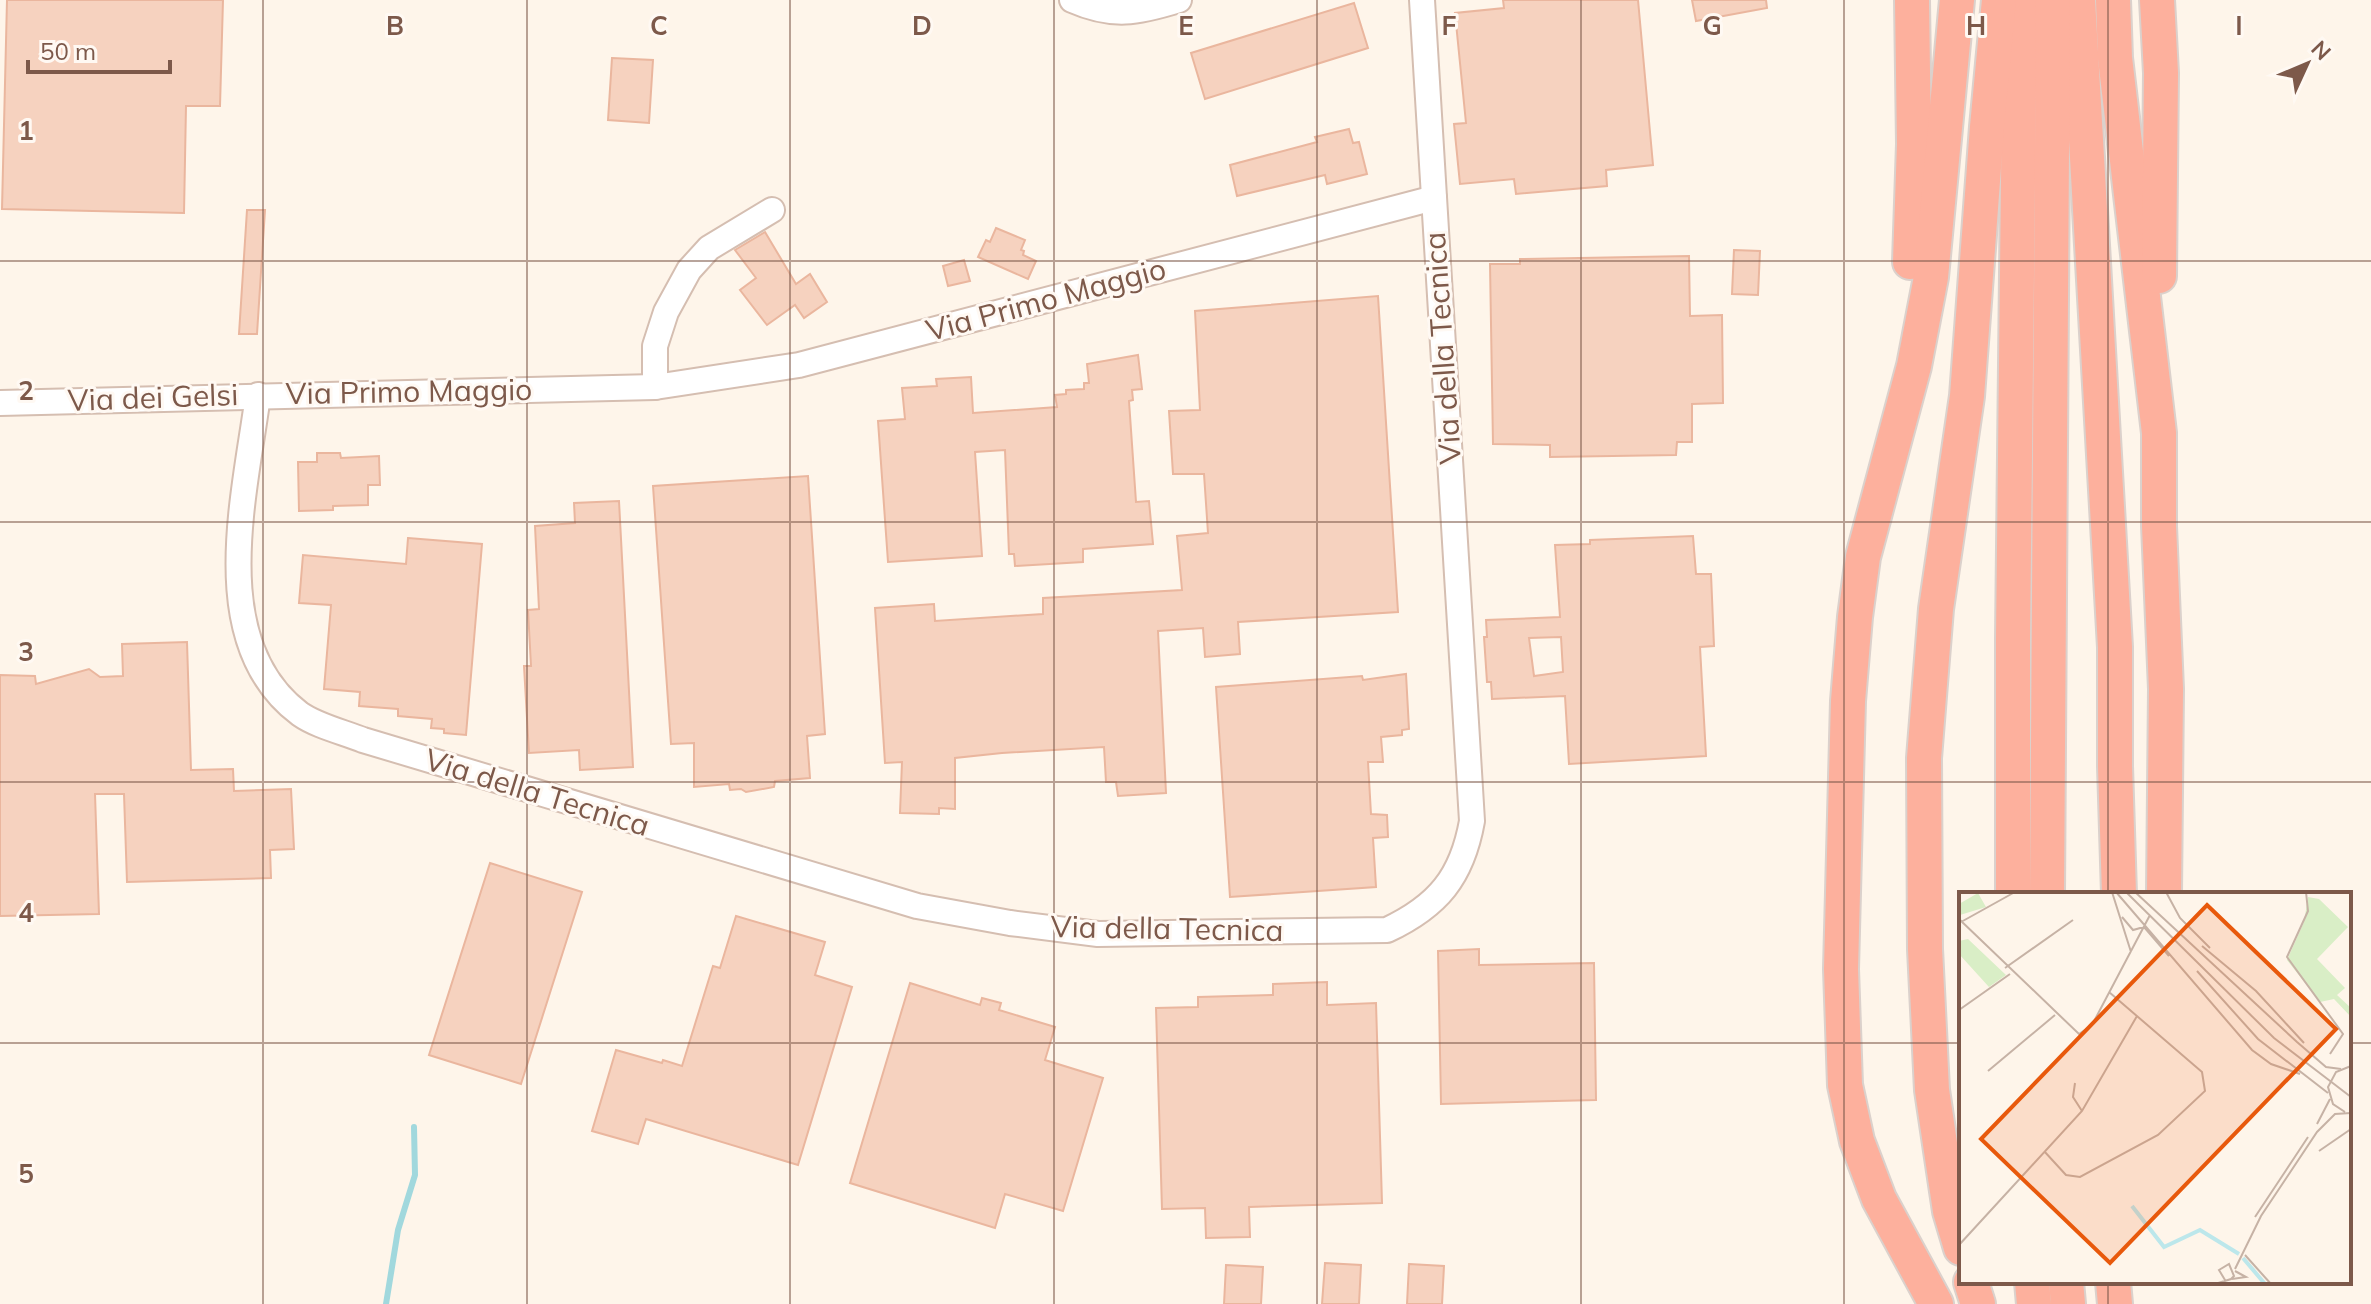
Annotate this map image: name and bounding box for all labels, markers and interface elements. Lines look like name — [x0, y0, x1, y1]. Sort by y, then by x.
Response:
text: B — [386, 9, 404, 42]
text: C — [650, 9, 668, 42]
text: D — [912, 9, 932, 42]
text: E — [1178, 9, 1194, 42]
text: F — [1442, 9, 1457, 42]
text: G — [1702, 9, 1722, 42]
text: H — [1966, 9, 1986, 42]
text: I — [2235, 9, 2243, 42]
scale bar — [28, 24, 170, 74]
north arrow — [2267, 24, 2347, 104]
text: N — [2306, 34, 2337, 66]
text: 50 m — [40, 36, 96, 66]
text: 1 — [18, 114, 34, 147]
street label: Via della Tecnica — [1415, 231, 1469, 466]
street label: Via Primo Maggio — [922, 249, 1170, 349]
street label: Via Primo Maggio — [285, 370, 533, 412]
text: 2 — [18, 374, 34, 407]
street label: Via dei Gelsi — [67, 375, 239, 419]
text: 3 — [18, 635, 34, 668]
street label: Via della Tecnica — [420, 740, 654, 844]
inset map — [1959, 892, 2351, 1284]
text: 4 — [18, 896, 34, 929]
street label: Via della Tecnica — [1050, 907, 1284, 949]
text: 5 — [18, 1157, 34, 1190]

